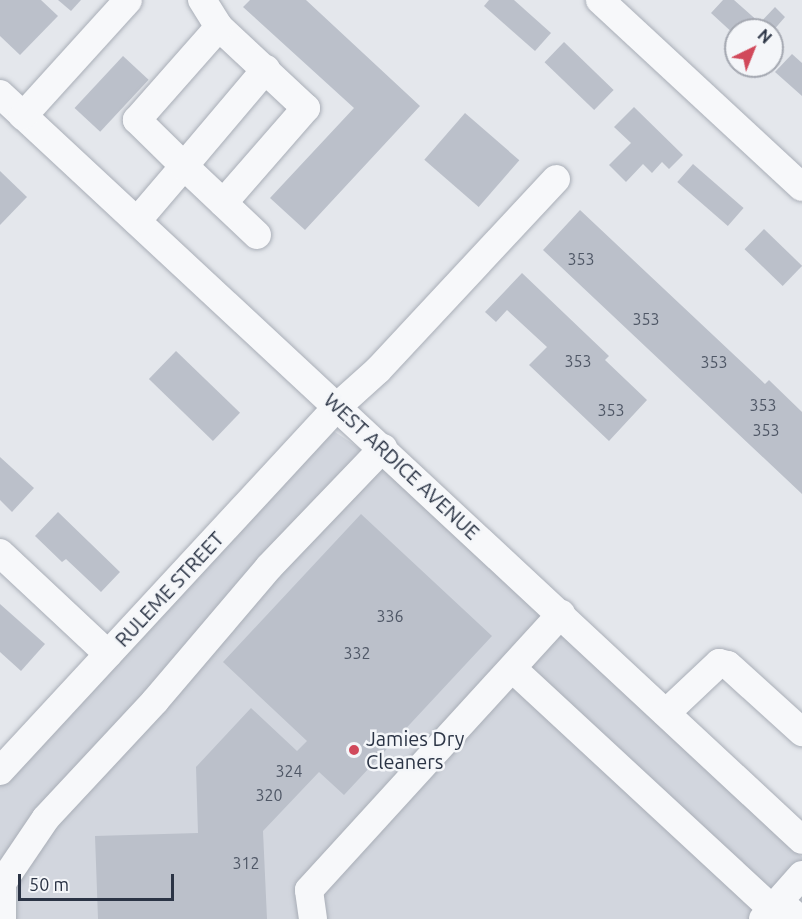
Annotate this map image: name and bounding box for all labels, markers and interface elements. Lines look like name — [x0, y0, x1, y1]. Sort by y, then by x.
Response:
north arrow — [724, 18, 784, 78]
text: N — [754, 26, 775, 47]
house number: 353 — [567, 249, 595, 269]
house number: 353 — [632, 309, 660, 329]
house number: 353 — [564, 351, 592, 371]
house number: 353 — [700, 352, 728, 372]
street label: WEST ARDICE AVENUE — [319, 388, 485, 544]
house number: 353 — [749, 395, 777, 415]
house number: 353 — [597, 400, 625, 420]
house number: 353 — [752, 420, 780, 440]
street label: RULEME STREET — [110, 527, 228, 651]
house number: 336 — [376, 606, 404, 626]
house number: 332 — [343, 643, 371, 663]
place label: Jamies Dry Cleaners — [366, 726, 464, 773]
marker: Jamies Dry Cleaners — [347, 743, 361, 757]
house number: 324 — [275, 761, 303, 781]
house number: 320 — [255, 785, 283, 805]
house number: 312 — [232, 853, 260, 873]
scale bar — [21, 862, 177, 900]
text: 50 m — [29, 874, 69, 894]

